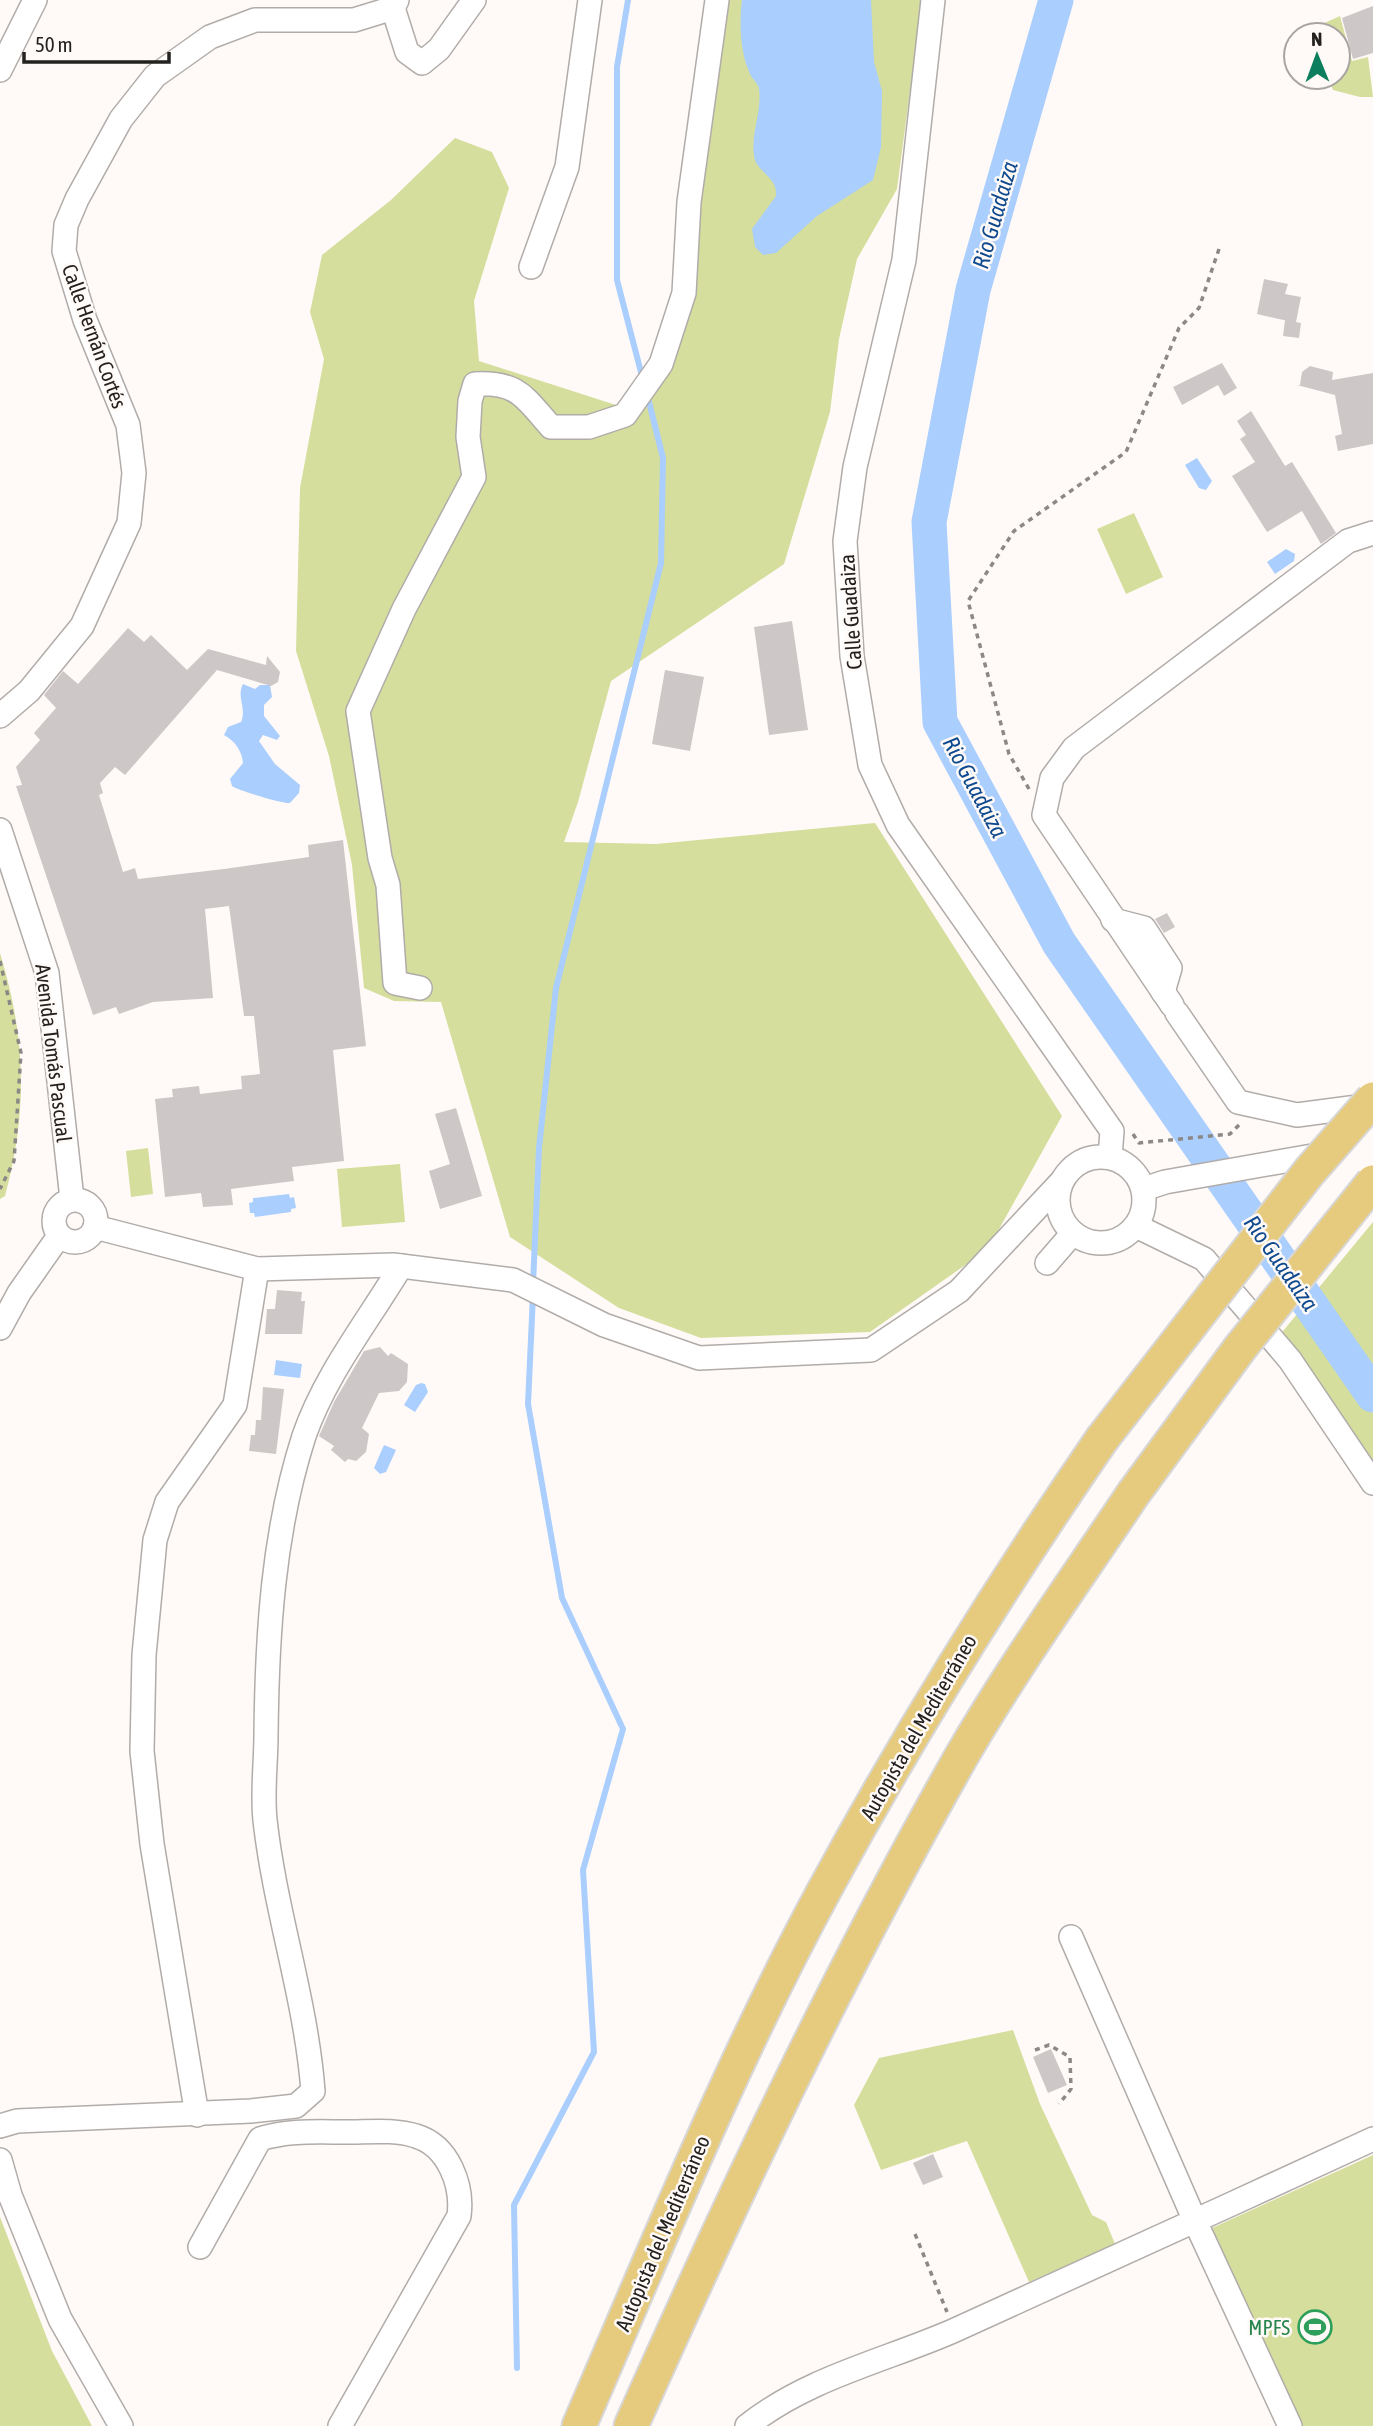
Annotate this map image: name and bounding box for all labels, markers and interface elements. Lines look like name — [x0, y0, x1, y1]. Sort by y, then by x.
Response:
scale bar — [24, 21, 170, 65]
north arrow — [1282, 21, 1352, 91]
text: N — [1311, 28, 1323, 50]
text: 50 m — [35, 32, 73, 56]
water label: Rio Guadaiza — [967, 158, 1023, 272]
street label: Calle Hernán Cortés — [58, 261, 132, 411]
street label: Calle Guadaiza — [834, 554, 866, 670]
water label: Rio Guadaiza — [938, 732, 1013, 842]
street label: Avenida Tomás Pascual — [31, 963, 77, 1144]
water label: Rio Guadaiza — [1239, 1210, 1323, 1316]
street label: Autopista del Mediterráneo — [855, 1630, 981, 1824]
street label: Autopista del Mediterráneo — [610, 2132, 714, 2334]
sports icon: MPFS — [1296, 2308, 1334, 2346]
place label: MPFS — [1248, 2315, 1290, 2339]

